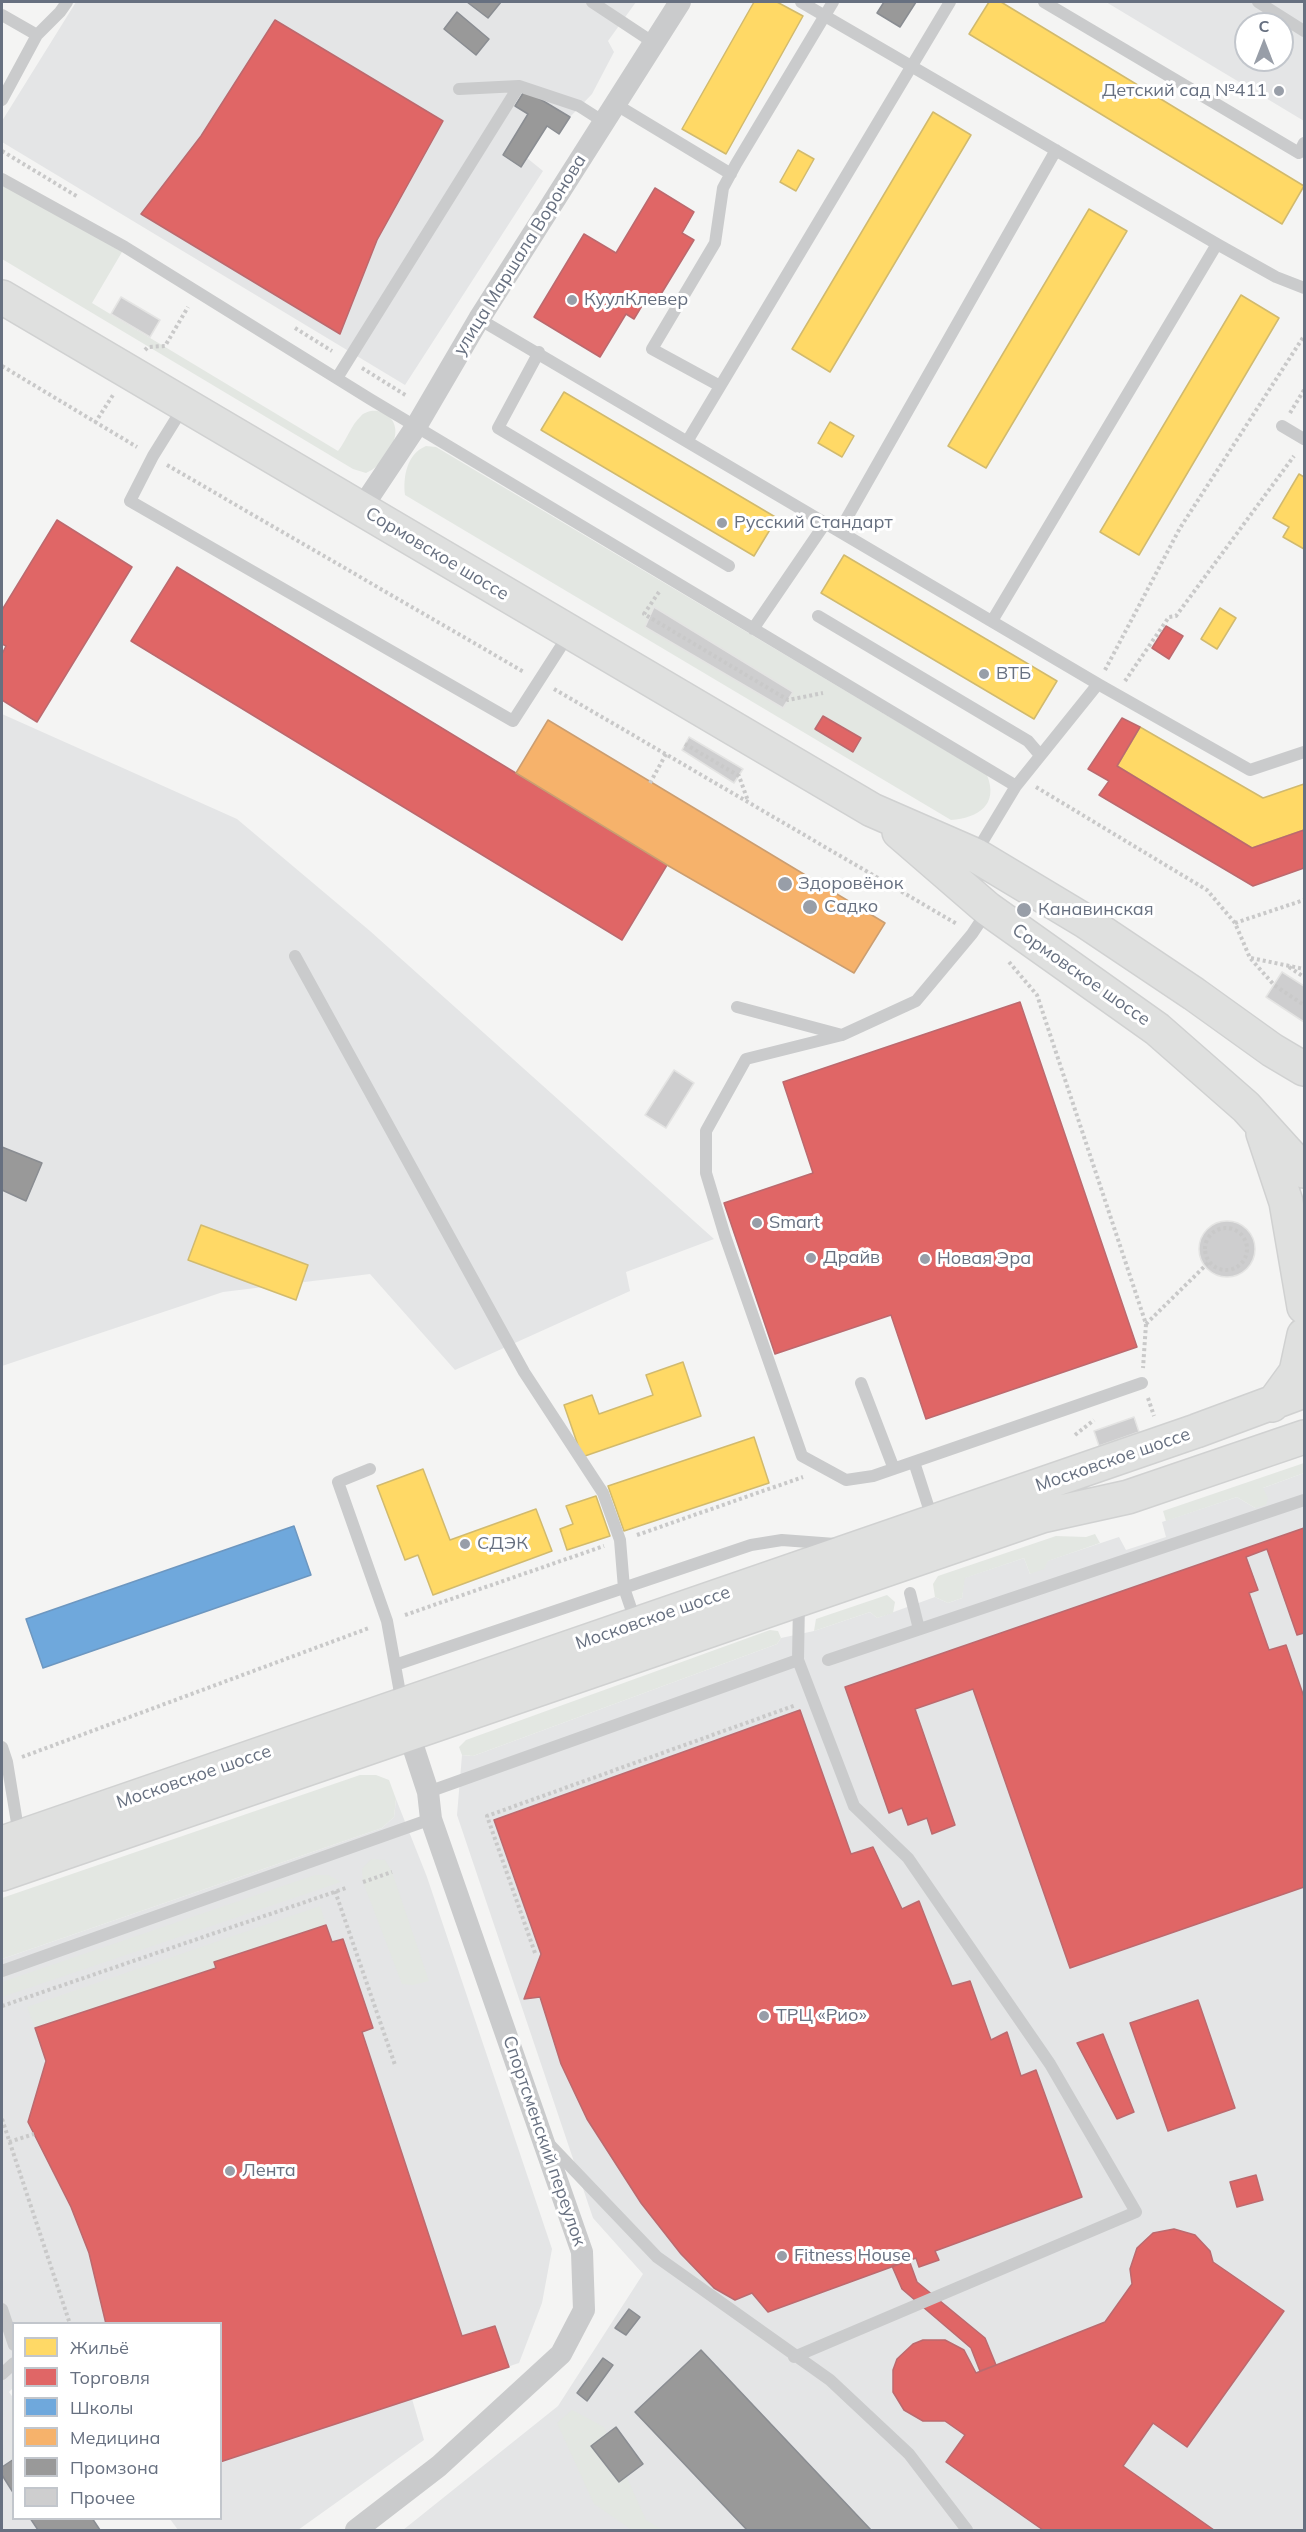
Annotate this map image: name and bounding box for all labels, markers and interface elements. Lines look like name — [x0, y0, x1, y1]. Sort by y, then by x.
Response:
north arrow — [1234, 12, 1294, 72]
text: С — [1259, 16, 1269, 36]
place label: Детский сад №411 — [1102, 80, 1267, 102]
marker: Детский сад №411 — [1272, 84, 1286, 98]
street label: улица Маршала Воронова — [449, 151, 591, 359]
place label: КуулКлевер — [584, 289, 688, 311]
marker: КуулКлевер — [565, 293, 579, 307]
street label: Сормовское шоссе — [361, 503, 513, 605]
place label: Русский Стандарт — [734, 512, 893, 534]
marker: Русский Стандарт — [715, 516, 729, 530]
place label: ВТБ — [996, 663, 1031, 685]
marker: ВТБ — [977, 667, 991, 681]
place label: Здоровёнок — [798, 873, 904, 895]
marker: Здоровёнок — [776, 875, 794, 893]
place label: Садко — [824, 896, 878, 918]
marker: Садко — [801, 898, 819, 916]
place label: Канавинская — [1038, 899, 1154, 921]
marker: Канавинская — [1015, 901, 1033, 919]
street label: Сормовское шоссе — [1008, 919, 1154, 1031]
place label: Smart — [769, 1212, 820, 1234]
marker: Smart — [750, 1216, 764, 1230]
place label: Драйв — [823, 1247, 880, 1269]
place label: Новая Эра — [937, 1248, 1031, 1270]
marker: Драйв — [804, 1251, 818, 1265]
marker: Новая Эра — [918, 1252, 932, 1266]
street label: Московское шоссе — [1033, 1423, 1193, 1497]
place label: СДЭК — [477, 1533, 528, 1555]
marker: СДЭК — [458, 1537, 472, 1551]
street label: Московское шоссе — [573, 1581, 733, 1655]
street label: Московское шоссе — [114, 1740, 274, 1814]
place label: ТРЦ «Рио» — [776, 2005, 867, 2027]
marker: ТРЦ «Рио» — [757, 2009, 771, 2023]
street label: Спортсменский переулок — [498, 2033, 590, 2249]
place label: Лента — [242, 2160, 296, 2182]
marker: Лента — [223, 2164, 237, 2178]
place label: Fitness House — [794, 2245, 911, 2267]
marker: Fitness House — [775, 2249, 789, 2263]
legend — [12, 2322, 222, 2520]
text: Жильё — [70, 2336, 129, 2359]
text: Торговля — [70, 2366, 150, 2389]
text: Школы — [70, 2396, 133, 2419]
text: Медицина — [70, 2426, 161, 2449]
text: Промзона — [70, 2456, 159, 2479]
text: Прочее — [70, 2486, 135, 2509]

